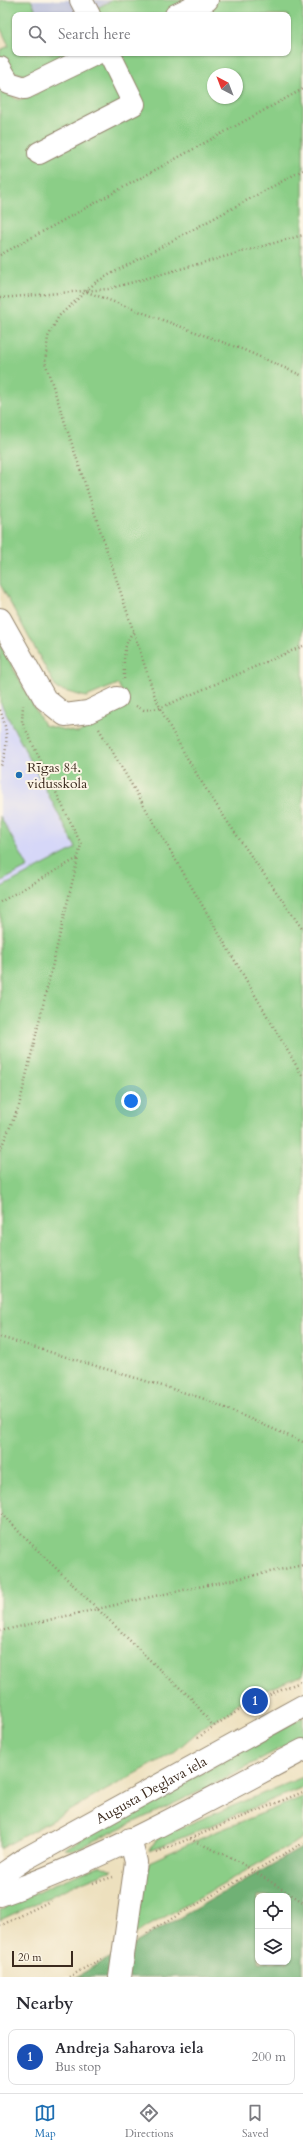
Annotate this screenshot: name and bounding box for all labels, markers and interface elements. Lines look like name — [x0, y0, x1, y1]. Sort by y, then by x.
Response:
search box — [12, 12, 291, 56]
icon: search — [26, 23, 48, 45]
text: Search here — [58, 24, 131, 44]
north arrow — [207, 68, 243, 104]
place label: Rīgas 84. vidusskola — [27, 758, 87, 793]
marker: Rīgas 84. vidusskola — [14, 770, 24, 780]
your location — [121, 1091, 141, 1111]
pin: 1 — [242, 1686, 268, 1716]
street label: Augusta Deglava iela — [92, 1752, 210, 1828]
map controls — [255, 1893, 291, 1965]
button: locate — [255, 1893, 291, 1929]
button: layers — [255, 1929, 291, 1965]
scale bar — [12, 1949, 73, 1968]
text: 20 m — [18, 1950, 42, 1965]
text: Nearby — [16, 1992, 73, 2015]
text: Andreja Saharova iela — [55, 2038, 204, 2058]
text: 1 — [27, 2048, 33, 2066]
text: 200 m — [252, 2048, 286, 2066]
text: Bus stop — [55, 2058, 101, 2076]
tab: Map — [34, 2102, 56, 2141]
tab: Directions — [125, 2102, 173, 2141]
tab: Saved — [242, 2102, 269, 2141]

